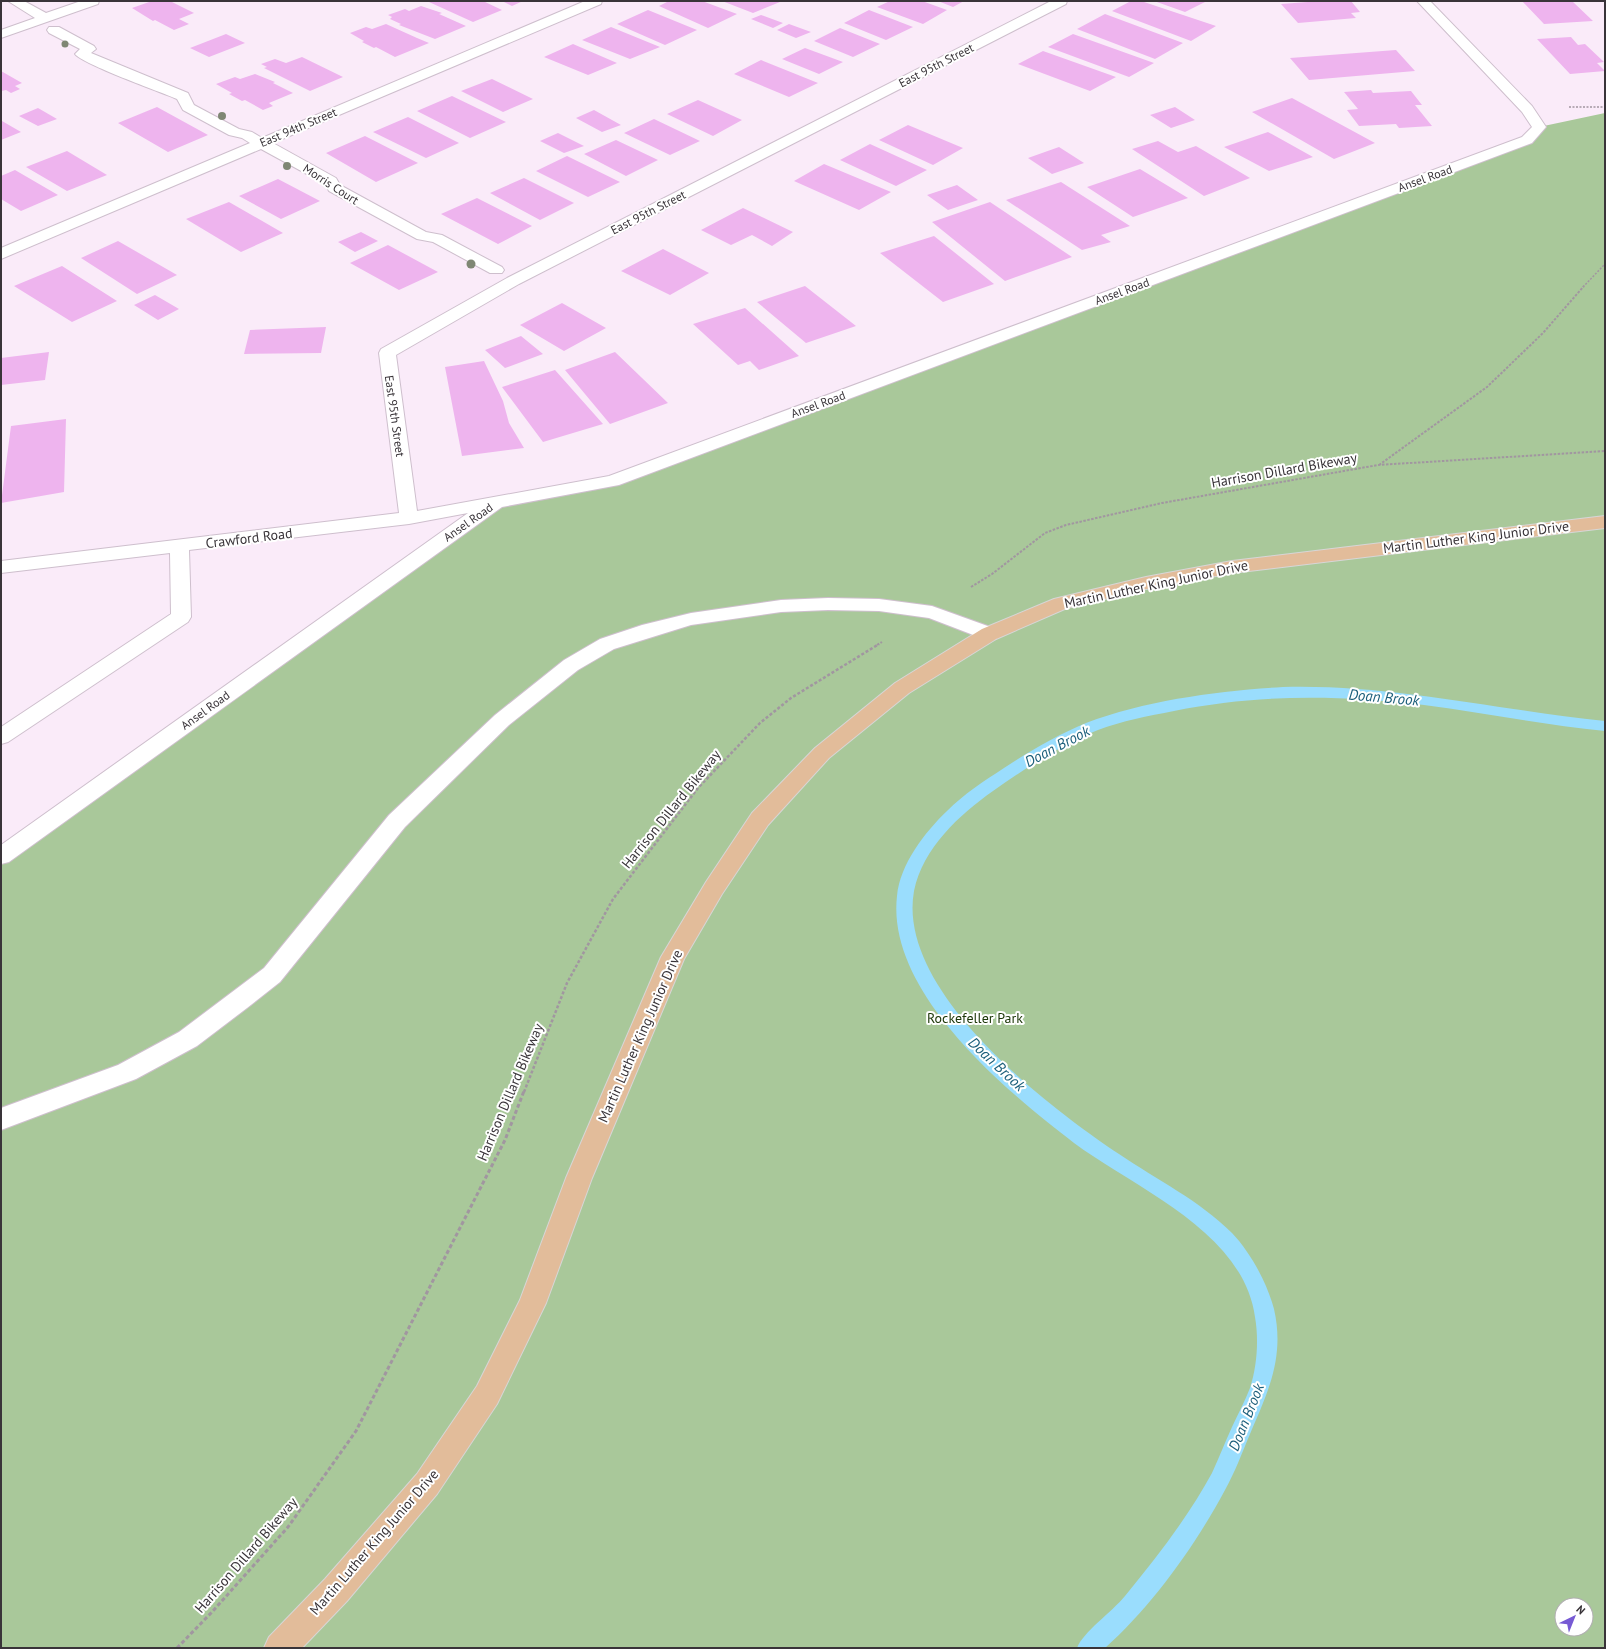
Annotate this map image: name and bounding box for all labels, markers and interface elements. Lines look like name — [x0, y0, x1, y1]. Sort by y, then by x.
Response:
street label: East 95th Street — [896, 40, 976, 90]
street label: East 94th Street — [257, 104, 339, 150]
street label: Morris Court — [300, 160, 362, 208]
street label: Ansel Road — [1396, 161, 1454, 195]
street label: East 95th Street — [608, 187, 688, 237]
street label: Ansel Road — [1093, 274, 1151, 308]
street label: East 95th Street — [382, 374, 408, 458]
street label: Ansel Road — [789, 387, 847, 421]
street label: Harrison Dillard Bikeway — [1210, 448, 1359, 492]
street label: Ansel Road — [440, 500, 496, 544]
street label: Martin Luther King Junior Drive — [1382, 517, 1570, 557]
street label: Crawford Road — [205, 524, 293, 552]
street label: Martin Luther King Junior Drive — [1063, 556, 1249, 612]
water label: Doan Brook — [1348, 684, 1421, 710]
street label: Ansel Road — [178, 687, 232, 733]
water label: Doan Brook — [1021, 720, 1094, 771]
street label: Harrison Dillard Bikeway — [618, 746, 725, 872]
street label: Martin Luther King Junior Drive — [594, 947, 686, 1125]
park label: Rockefeller Park — [927, 1009, 1023, 1027]
street label: Harrison Dillard Bikeway — [473, 1020, 547, 1163]
water label: Doan Brook — [965, 1033, 1030, 1096]
water label: Doan Brook — [1224, 1379, 1269, 1453]
street label: Martin Luther King Junior Drive — [306, 1465, 442, 1619]
street label: Harrison Dillard Bikeway — [191, 1493, 302, 1617]
north arrow — [1554, 1597, 1594, 1637]
text: N — [1573, 1602, 1588, 1617]

